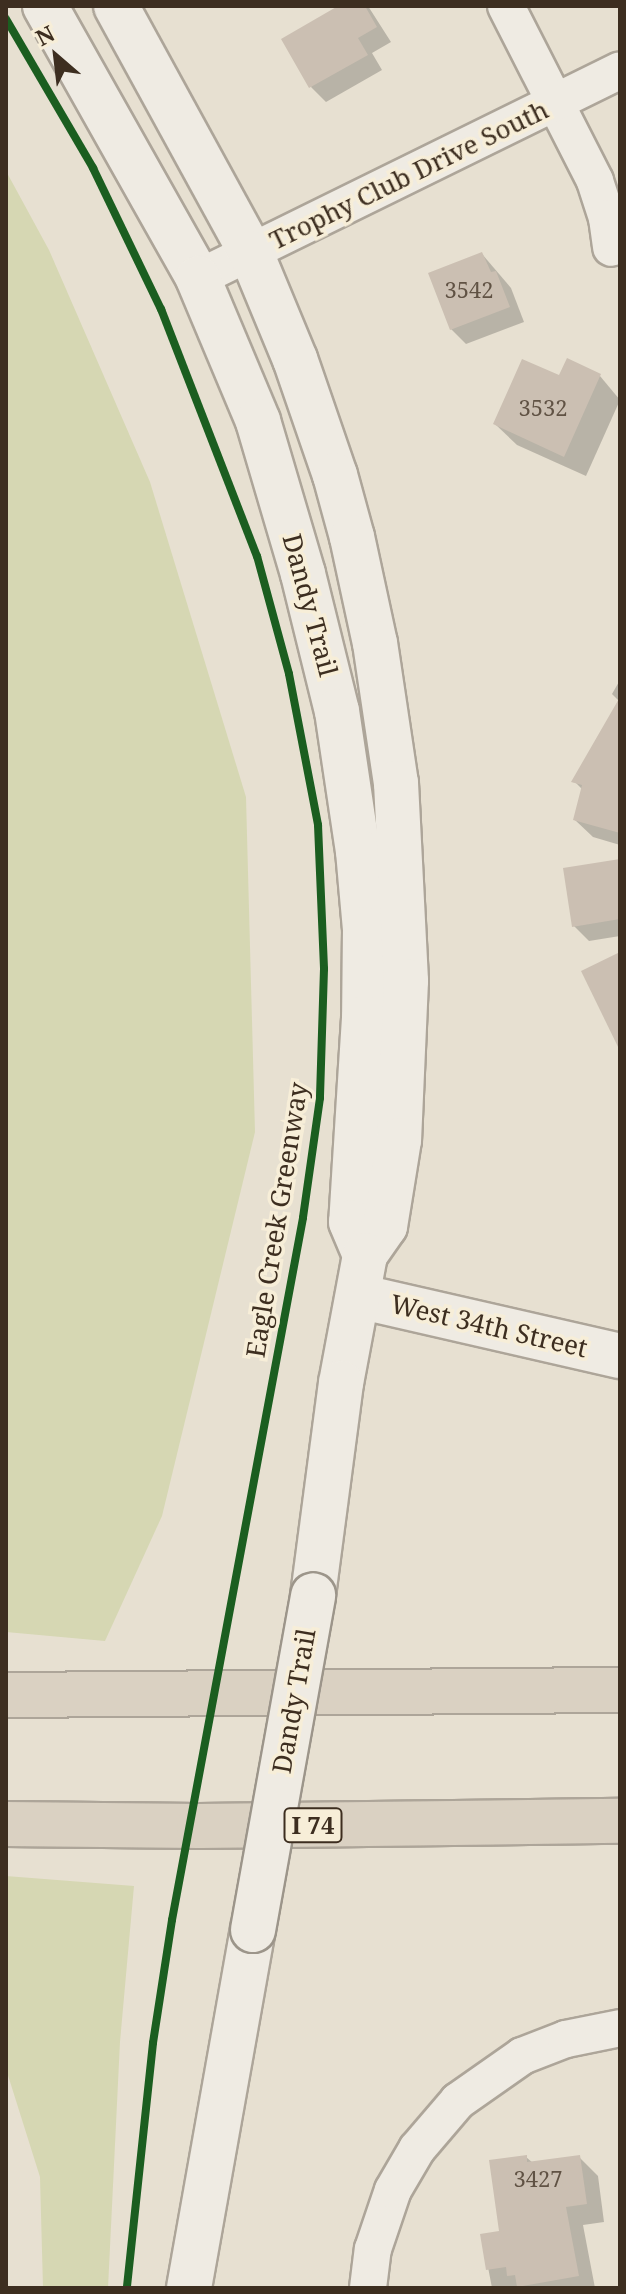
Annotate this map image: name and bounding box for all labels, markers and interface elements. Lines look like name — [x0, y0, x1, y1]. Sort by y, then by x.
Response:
north arrow — [16, 16, 96, 96]
text: N — [30, 17, 59, 52]
street label: Trophy Club Drive South — [264, 94, 554, 256]
house number: 3542 — [444, 277, 494, 303]
house number: 3532 — [518, 395, 568, 421]
street label: Dandy Trail — [276, 530, 344, 680]
street label: Eagle Creek Greenway — [240, 1080, 314, 1360]
street label: West 34th Street — [387, 1288, 591, 1364]
street label: Dandy Trail — [266, 1626, 322, 1776]
road number: I 74 — [283, 1805, 343, 1845]
house number: 3427 — [513, 2166, 563, 2192]

